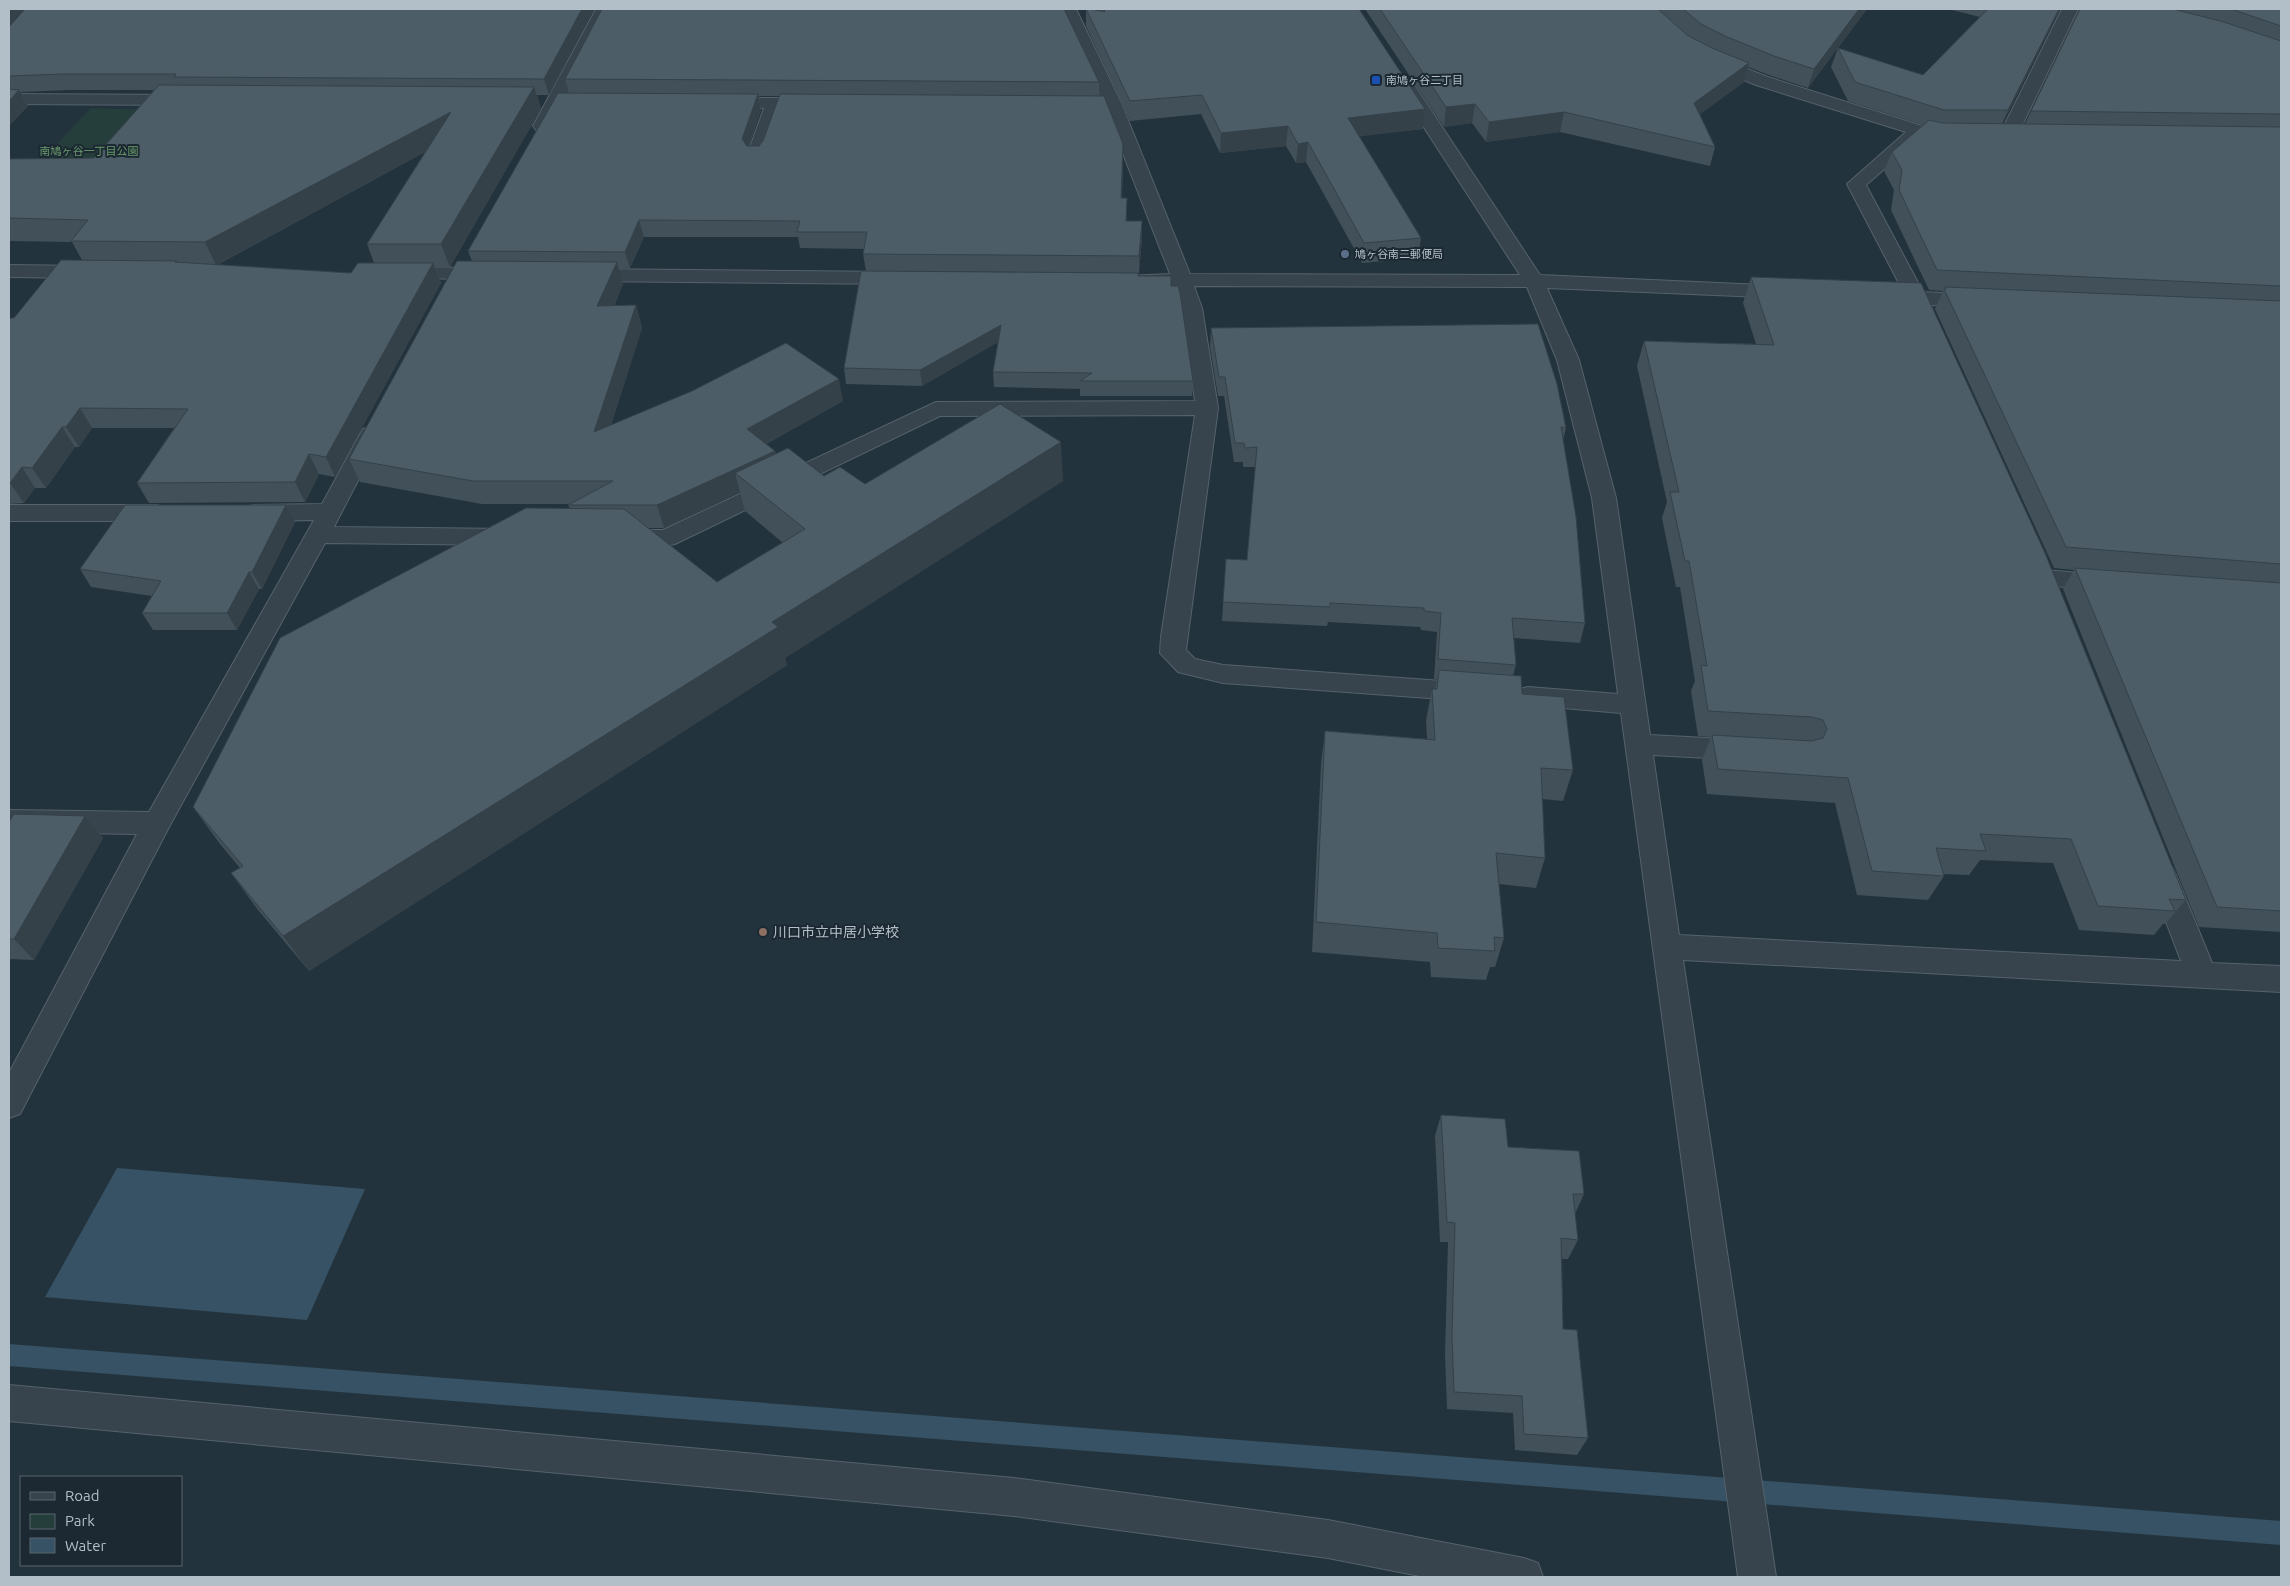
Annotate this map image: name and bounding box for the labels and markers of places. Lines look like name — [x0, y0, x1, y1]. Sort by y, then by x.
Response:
marker: 南鳩ヶ谷二丁目 — [1370, 74, 1382, 86]
place label: 南鳩ヶ谷二丁目 — [1386, 74, 1463, 86]
marker: 鳩ヶ谷南二郵便局 — [1339, 248, 1351, 260]
place label: 鳩ヶ谷南二郵便局 — [1355, 248, 1443, 260]
place label: 川口市立中居小学校 — [773, 924, 899, 940]
marker: 川口市立中居小学校 — [757, 926, 769, 938]

